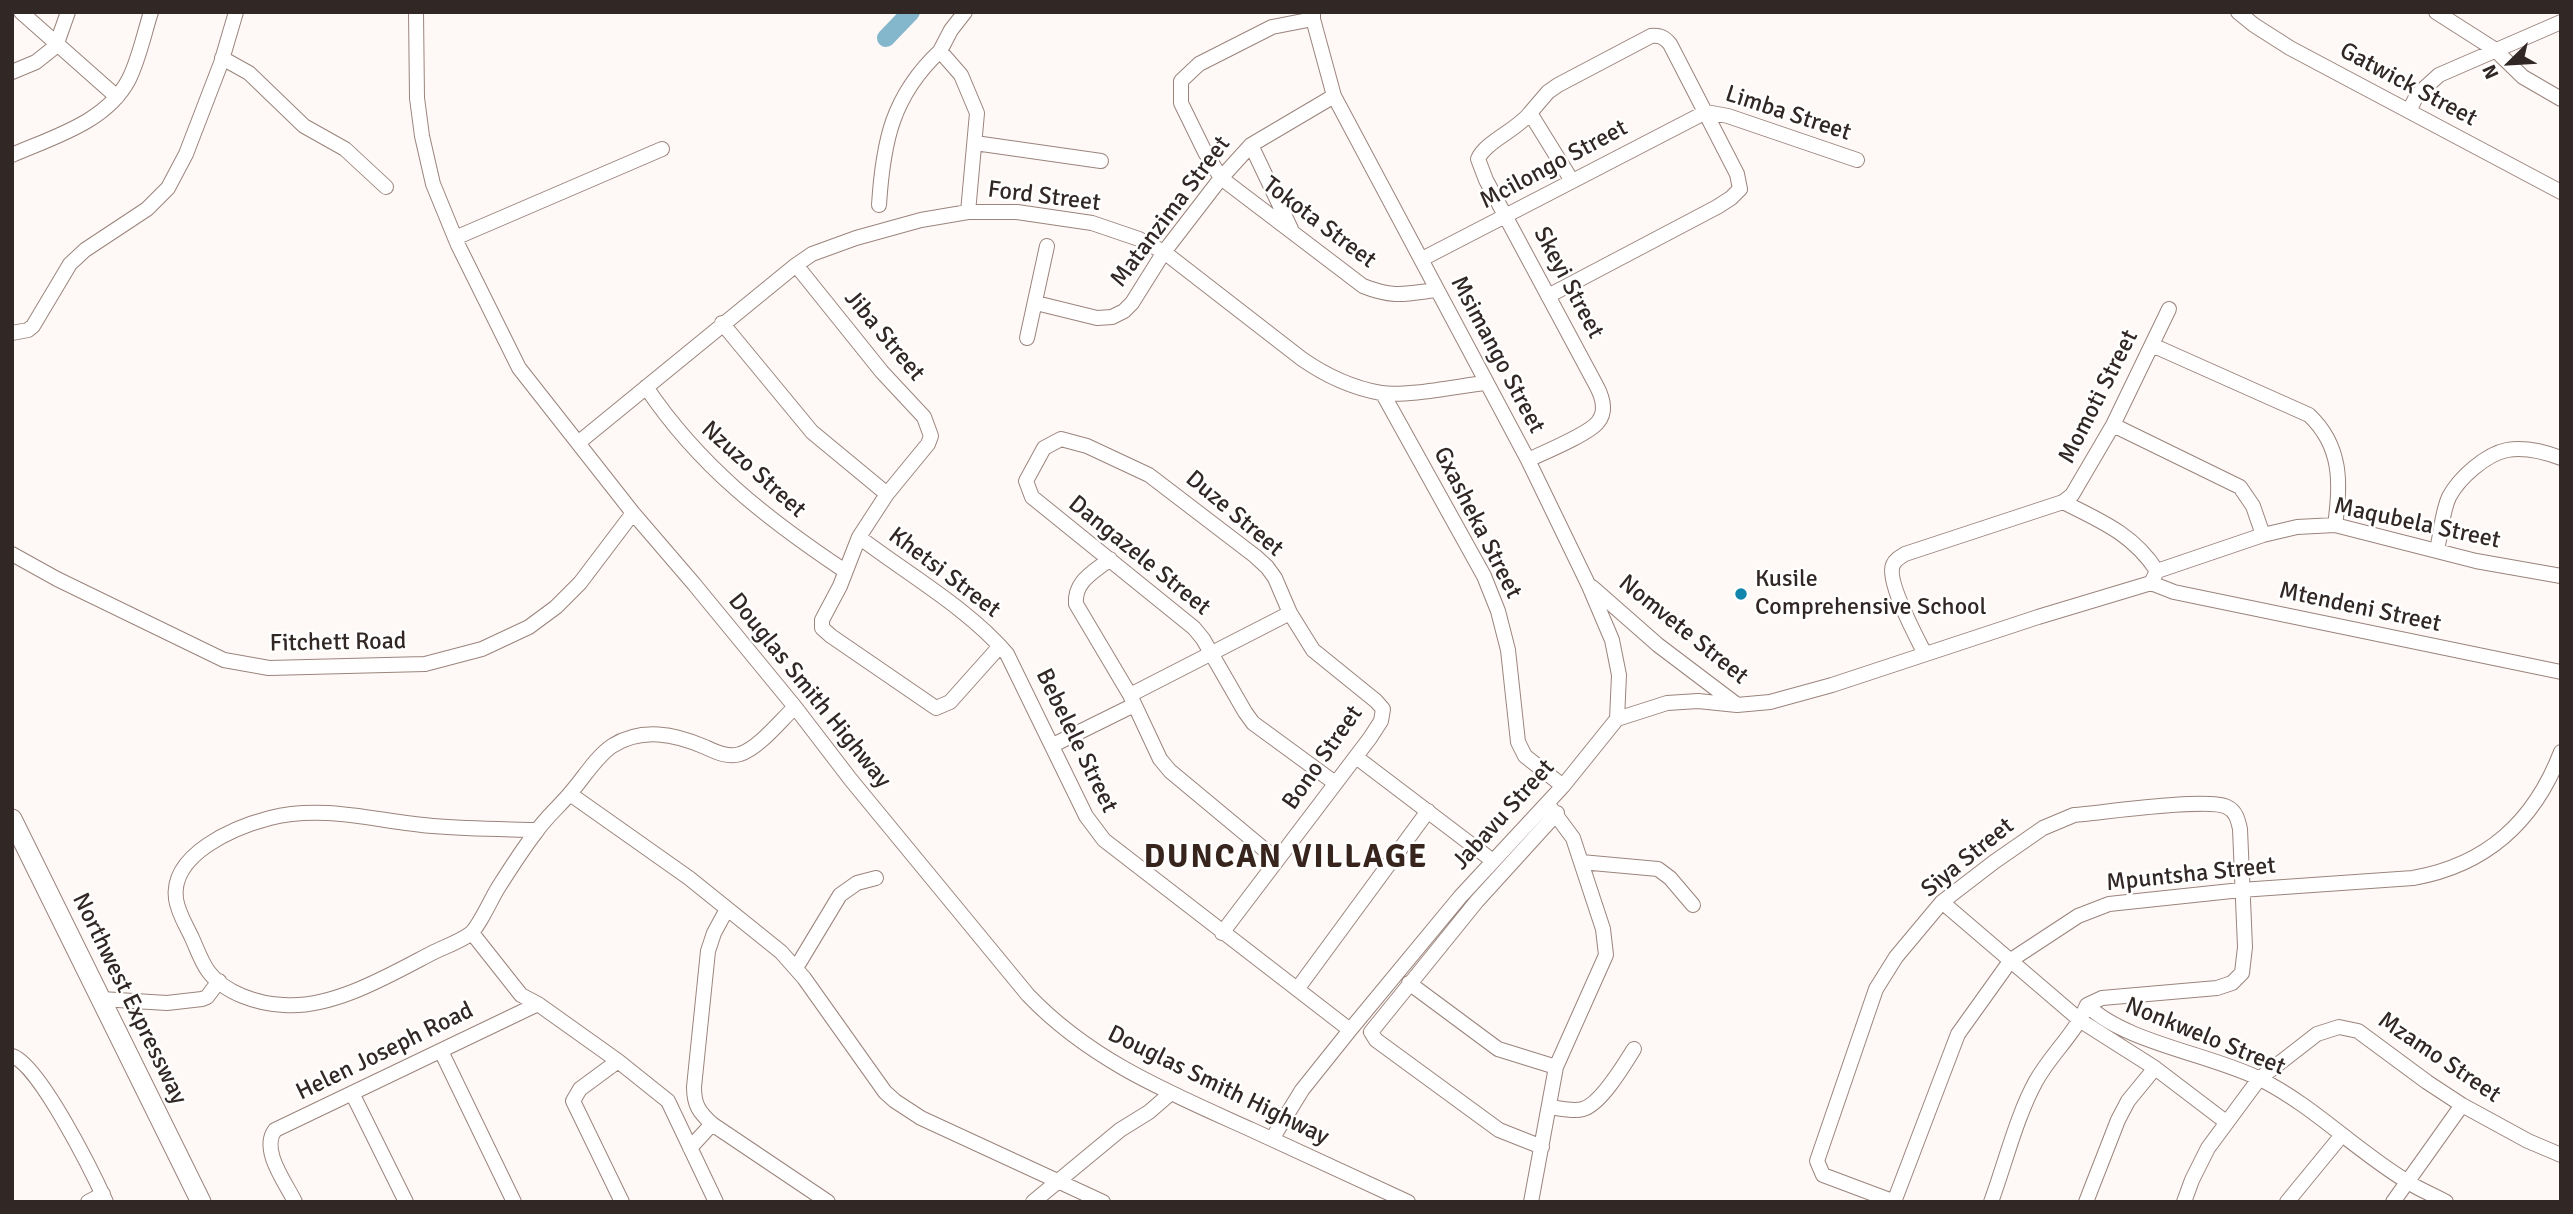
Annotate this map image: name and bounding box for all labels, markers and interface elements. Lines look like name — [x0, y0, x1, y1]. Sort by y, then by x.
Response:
north arrow — [2475, 28, 2545, 98]
street label: Gatwick Street — [2334, 37, 2482, 133]
text: N — [2477, 61, 2504, 82]
street label: Limba Street — [1722, 80, 1854, 148]
street label: Mcilongo Street — [1475, 114, 1633, 216]
street label: Matanzima Street — [1105, 131, 1237, 293]
street label: Tokota Street — [1257, 171, 1381, 275]
street label: Ford Street — [986, 176, 1102, 218]
street label: Skeyi Street — [1527, 222, 1609, 344]
street label: Msimango Street — [1443, 272, 1551, 438]
street label: Jiba Street — [838, 285, 930, 387]
street label: Momoti Street — [2053, 325, 2145, 469]
street label: Nzuzo Street — [695, 416, 811, 524]
street label: Gxasheka Street — [1426, 442, 1528, 604]
street label: Duze Street — [1179, 465, 1289, 563]
street label: Dangazele Street — [1062, 490, 1216, 622]
street label: Maqubela Street — [2331, 492, 2503, 556]
street label: Khetsi Street — [882, 522, 1006, 624]
place label: Kusile Comprehensive School — [1755, 566, 1987, 622]
street label: Nomvete Street — [1612, 569, 1754, 691]
street label: Mtendeni Street — [2276, 577, 2444, 639]
marker: Kusile Comprehensive School — [1733, 586, 1749, 602]
street label: Douglas Smith Highway — [721, 588, 897, 794]
street label: Fitchett Road — [269, 627, 407, 659]
street label: Bebelele Street — [1029, 664, 1123, 818]
street label: Bono Street — [1277, 700, 1369, 816]
street label: Jabavu Street — [1447, 754, 1561, 876]
street label: Siya Street — [1916, 812, 2020, 904]
district label: DUNCAN VILLAGE — [1145, 840, 1427, 878]
street label: Mpuntsha Street — [2105, 852, 2277, 898]
street label: Northwest Expressway — [65, 889, 193, 1109]
street label: Nonkwelo Street — [2121, 992, 2289, 1082]
street label: Helen Joseph Road — [292, 997, 478, 1107]
street label: Mzamo Street — [2372, 1006, 2506, 1110]
street label: Douglas Smith Highway — [1103, 1020, 1333, 1152]

